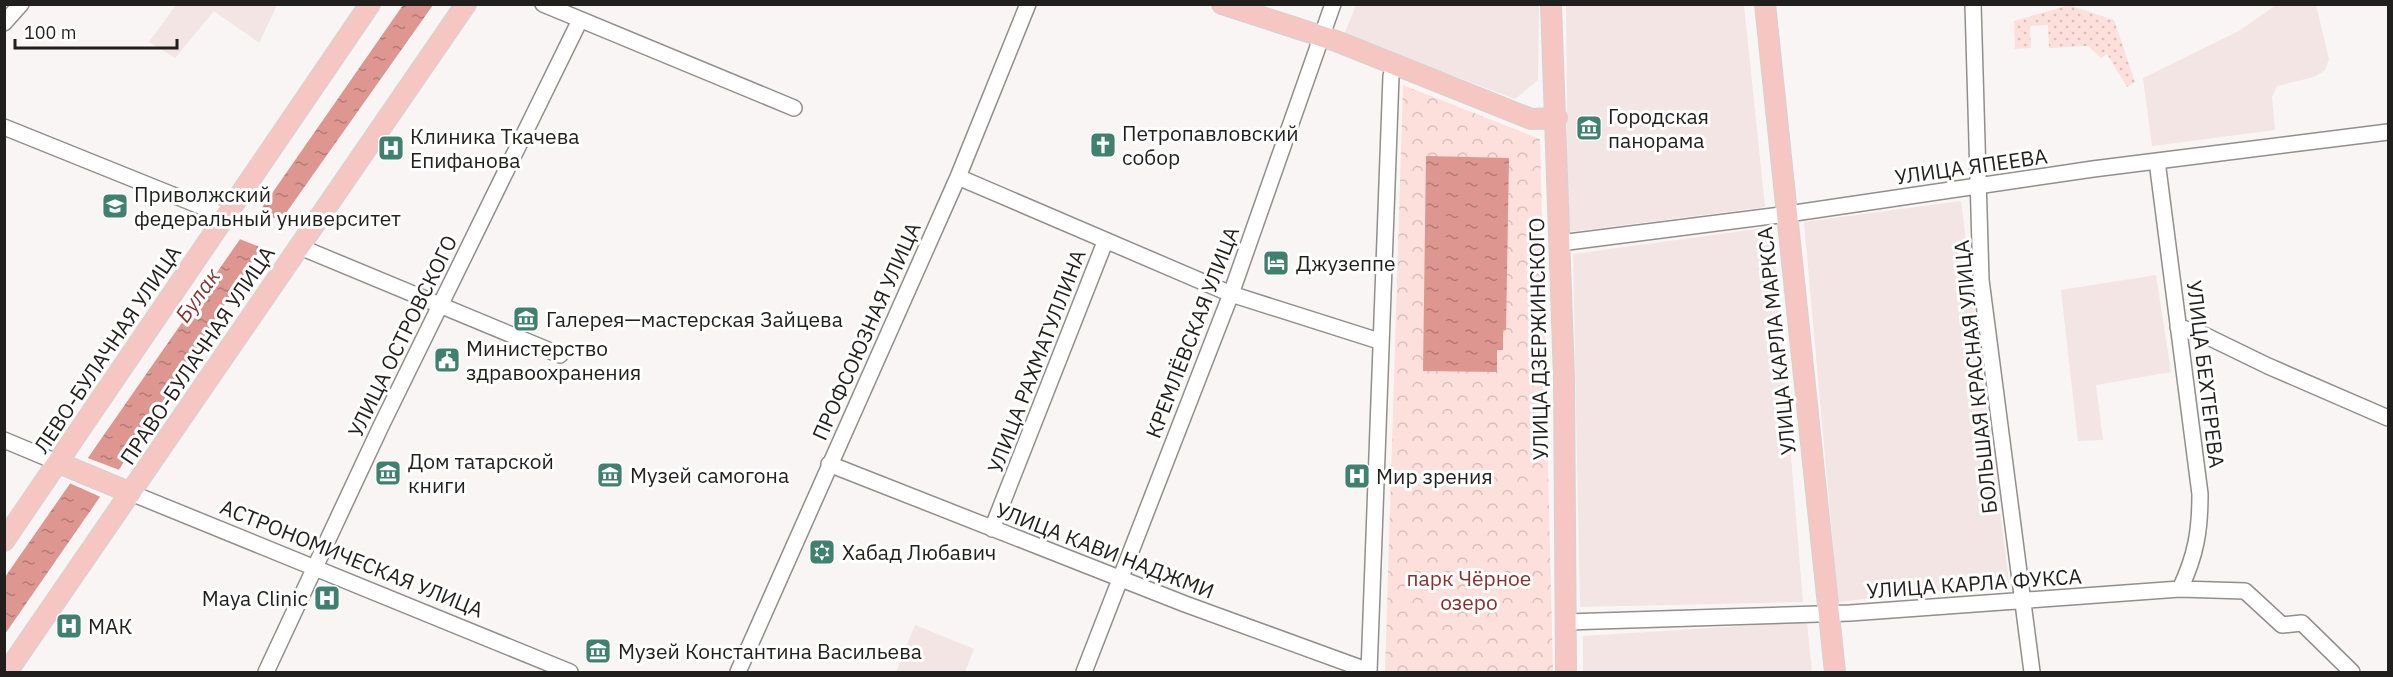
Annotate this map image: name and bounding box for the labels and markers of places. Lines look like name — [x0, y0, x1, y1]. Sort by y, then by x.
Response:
place label: Городская панорама — [1608, 102, 1709, 154]
museum icon: Городская панорама — [1574, 113, 1604, 143]
place label: Петропавловский собор — [1122, 119, 1299, 171]
place label: Клиника Ткачева Епифанова — [410, 122, 579, 174]
church icon: Петропавловский собор — [1088, 130, 1118, 160]
hospital icon: Клиника Ткачева Епифанова — [376, 133, 406, 163]
place label: Приволжский федеральный университет — [134, 180, 401, 232]
school or university icon: Приволжский федеральный университет — [100, 191, 130, 221]
hotel icon: Джузеппе — [1261, 248, 1291, 278]
place label: Джузеппе — [1296, 249, 1396, 277]
museum icon: Галерея—мастерская Зайцева — [511, 304, 541, 334]
place label: Галерея—мастерская Зайцева — [546, 305, 843, 333]
place label: Министерство здравоохранения — [466, 334, 641, 386]
public building icon: Министерство здравоохранения — [432, 345, 462, 375]
place label: Дом татарской книги — [408, 447, 554, 499]
museum icon: Дом татарской книги — [373, 458, 403, 488]
museum icon: Музей самогона — [595, 460, 625, 490]
place label: Музей самогона — [630, 461, 789, 489]
hospital icon: Мир зрения — [1342, 461, 1372, 491]
place label: Мир зрения — [1376, 462, 1493, 490]
synagogue icon: Хабад Любавич — [807, 537, 837, 567]
place label: Хабад Любавич — [842, 538, 996, 566]
hospital icon: Maya Clinic — [312, 583, 342, 613]
place label: Maya Clinic — [202, 584, 308, 612]
hospital icon: МАК — [54, 611, 84, 641]
place label: МАК — [88, 612, 133, 640]
museum icon: Музей Константина Васильева — [583, 636, 613, 666]
place label: Музей Константина Васильева — [618, 637, 922, 665]

